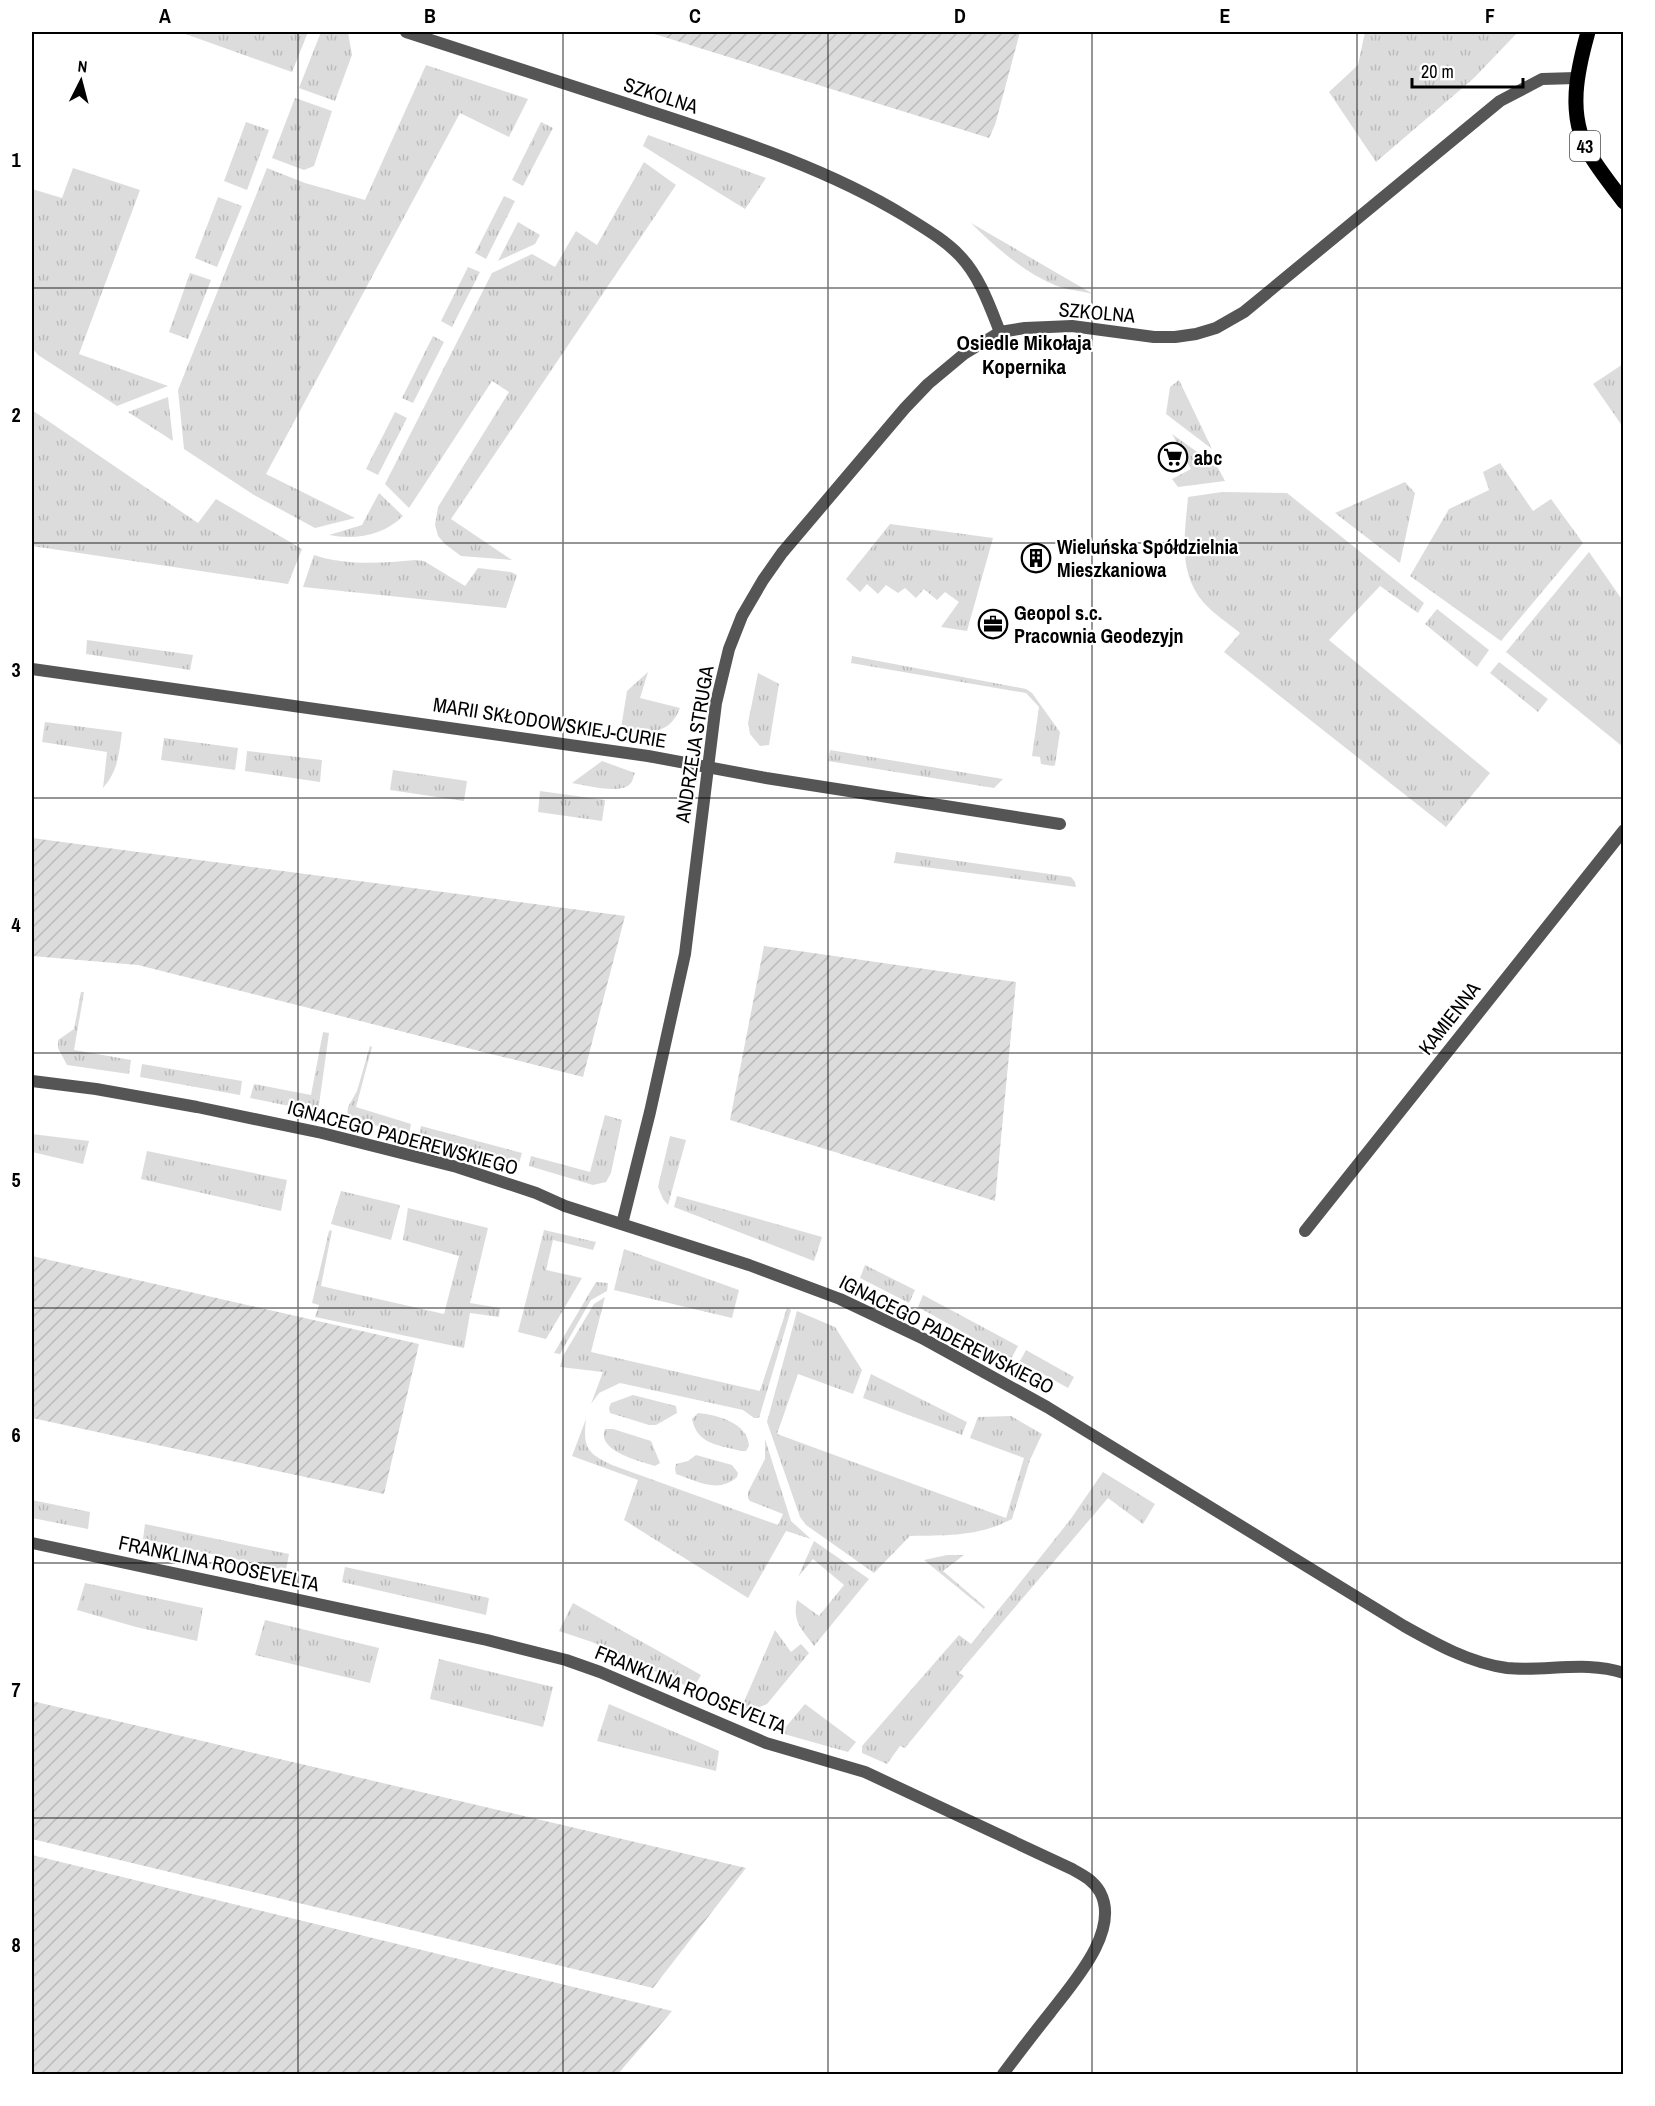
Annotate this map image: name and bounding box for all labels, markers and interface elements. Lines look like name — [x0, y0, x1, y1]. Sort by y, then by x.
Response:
text: A — [159, 2, 171, 29]
text: B — [424, 2, 436, 29]
text: C — [689, 2, 701, 29]
text: D — [954, 2, 966, 29]
text: E — [1220, 2, 1231, 29]
text: F — [1485, 2, 1495, 29]
north arrow — [51, 51, 111, 111]
scale bar — [1412, 51, 1523, 89]
text: N — [77, 55, 88, 78]
text: 20 m — [1421, 59, 1454, 84]
street label: SZKOLNA — [620, 70, 702, 120]
road number: 43 — [1570, 131, 1600, 161]
text: 1 — [11, 146, 21, 173]
street label: SZKOLNA — [1058, 295, 1136, 329]
district label: Osiedle Mikołaja Kopernika — [957, 328, 1092, 381]
text: 2 — [11, 401, 21, 428]
supermarket icon: abc — [1157, 441, 1189, 473]
place label: abc — [1194, 444, 1222, 471]
place label: Wieluńska Spółdzielnia Mieszkaniowa — [1057, 533, 1238, 583]
building icon: Wieluńska Spółdzielnia Mieszkaniowa — [1020, 542, 1052, 574]
place label: Geopol s.c. Pracownia Geodezyjn — [1014, 599, 1184, 649]
office icon: Geopol s.c. Pracownia Geodezyjn — [977, 608, 1009, 640]
text: 3 — [11, 656, 21, 683]
street label: ANDRZEJA STRUGA — [668, 664, 720, 825]
street label: MARII SKŁODOWSKIEJ-CURIE — [431, 690, 669, 754]
text: 4 — [11, 911, 21, 938]
street label: KAMIENNA — [1412, 976, 1486, 1060]
street label: IGNACEGO PADEREWSKIEGO — [285, 1093, 521, 1181]
text: 5 — [11, 1166, 21, 1193]
street label: IGNACEGO PADEREWSKIEGO — [835, 1268, 1059, 1400]
text: 6 — [11, 1421, 21, 1448]
street label: FRANKLINA ROOSEVELTA — [116, 1529, 322, 1597]
street label: FRANKLINA ROOSEVELTA — [591, 1638, 791, 1740]
text: 7 — [11, 1676, 21, 1703]
text: 8 — [11, 1931, 21, 1958]

